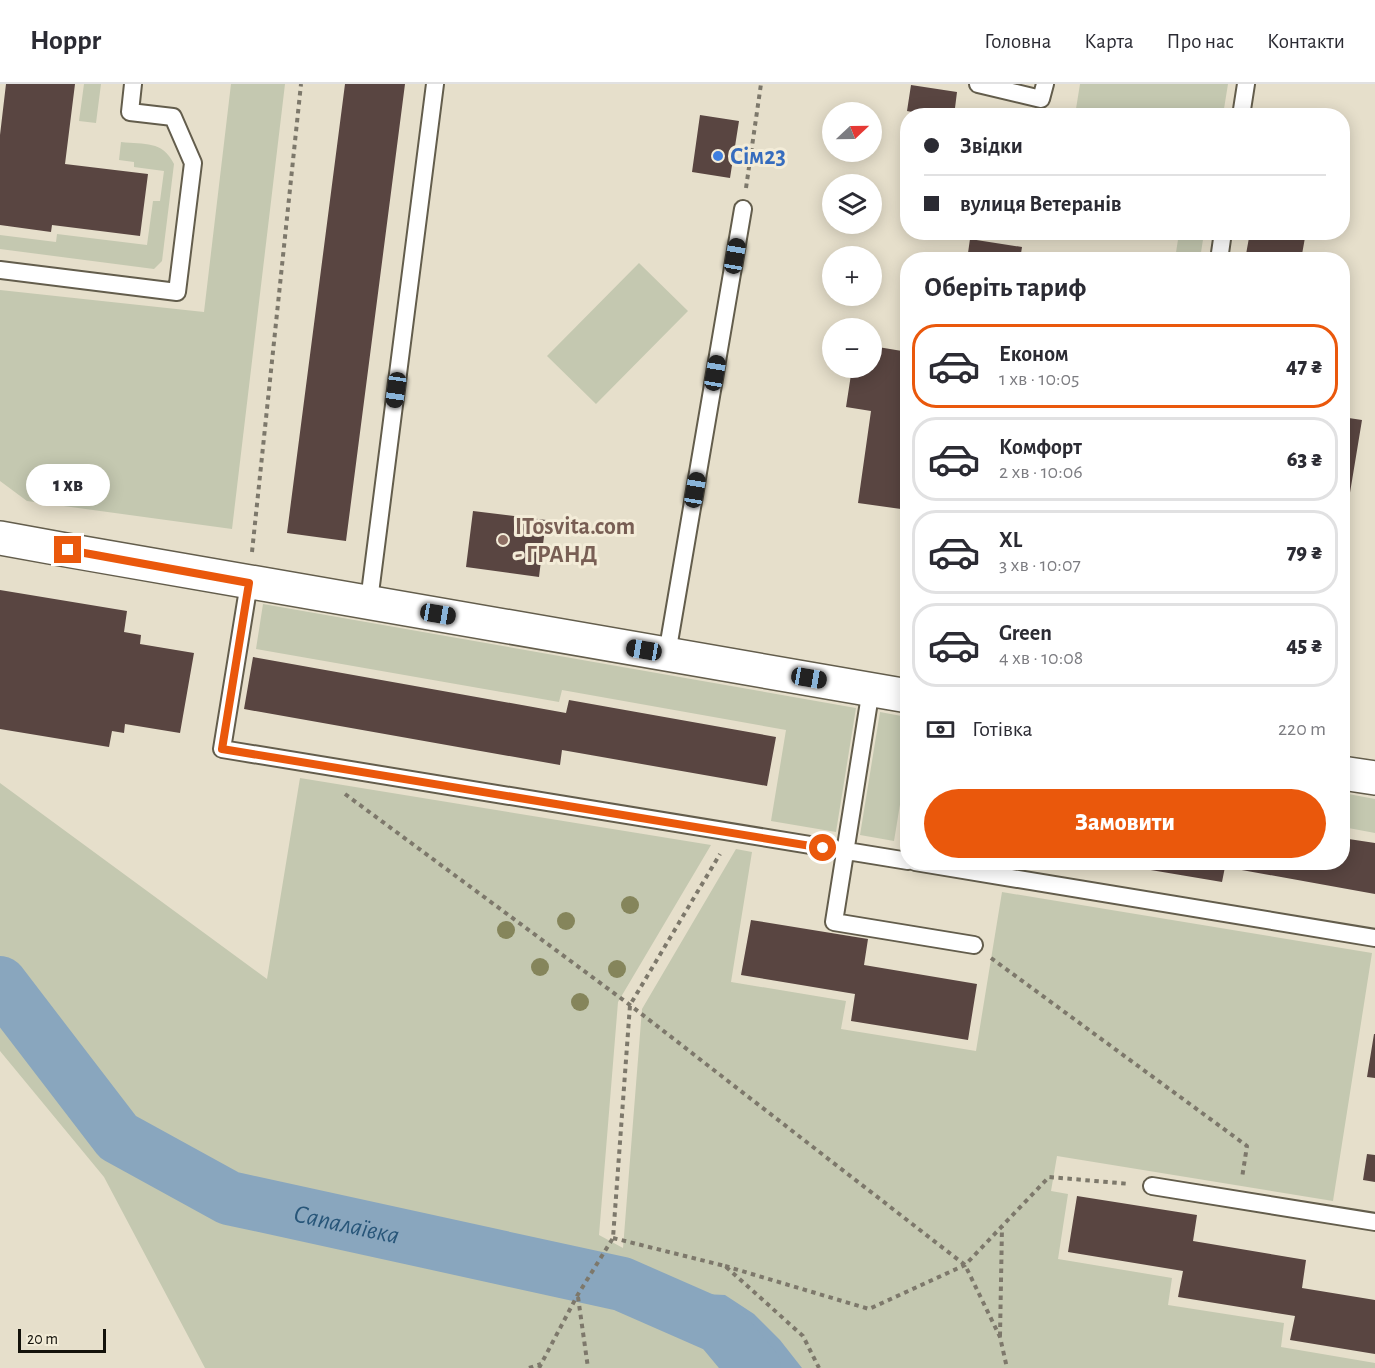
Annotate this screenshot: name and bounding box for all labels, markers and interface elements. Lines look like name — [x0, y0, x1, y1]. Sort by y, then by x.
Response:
text: Hoppr — [30, 27, 101, 55]
text: Головна — [984, 31, 1051, 52]
text: Карта — [1084, 31, 1134, 52]
text: Про нас — [1167, 31, 1234, 52]
text: Контакти — [1267, 31, 1345, 52]
north arrow — [822, 102, 882, 162]
map controls — [822, 102, 882, 378]
text: Звідки — [960, 135, 1023, 157]
place label: Сім23 — [730, 145, 786, 169]
marker: Сім23 — [711, 149, 725, 163]
button: layers — [822, 174, 882, 234]
text: вулиця Ветеранів — [960, 193, 1122, 215]
car — [723, 237, 747, 275]
button: + — [822, 246, 882, 306]
text: Оберіть тариф — [924, 274, 1086, 301]
button: − — [822, 318, 882, 378]
icon: car — [927, 339, 981, 393]
text: Економ — [999, 343, 1069, 365]
car — [703, 354, 727, 392]
text: 47 ₴ — [1286, 355, 1323, 377]
text: 1 хв · 10:05 — [999, 369, 1079, 389]
car — [385, 371, 407, 409]
icon: car — [927, 432, 981, 486]
text: Комфорт — [999, 436, 1082, 458]
text: 63 ₴ — [1287, 448, 1323, 470]
text: 2 хв · 10:06 — [999, 462, 1083, 482]
callout: 1 хв — [26, 463, 110, 505]
car — [683, 471, 707, 509]
text: 1 хв — [53, 475, 83, 495]
place label: ITosvita.com - ГРАНД — [515, 515, 635, 567]
icon: car — [927, 525, 981, 579]
text: XL — [999, 529, 1022, 551]
marker: ITosvita.com - ГРАНД — [496, 533, 510, 547]
route end — [54, 536, 81, 563]
text: 79 ₴ — [1287, 541, 1323, 563]
text: 3 хв · 10:07 — [999, 555, 1081, 575]
car — [419, 602, 457, 626]
icon: car — [927, 618, 981, 672]
text: Green — [999, 622, 1052, 644]
text: 45 ₴ — [1286, 634, 1323, 656]
car — [625, 638, 663, 662]
text: 4 хв · 10:08 — [999, 648, 1083, 668]
car — [790, 666, 828, 690]
icon: cash — [924, 713, 957, 746]
text: Готівка — [972, 718, 1033, 740]
text: 220 m — [1278, 719, 1326, 739]
button: Замовити — [924, 789, 1326, 858]
route start — [809, 834, 836, 861]
water label: Сапалаївка — [291, 1201, 402, 1249]
scale bar — [18, 1326, 106, 1354]
text: 20 m — [27, 1331, 58, 1347]

